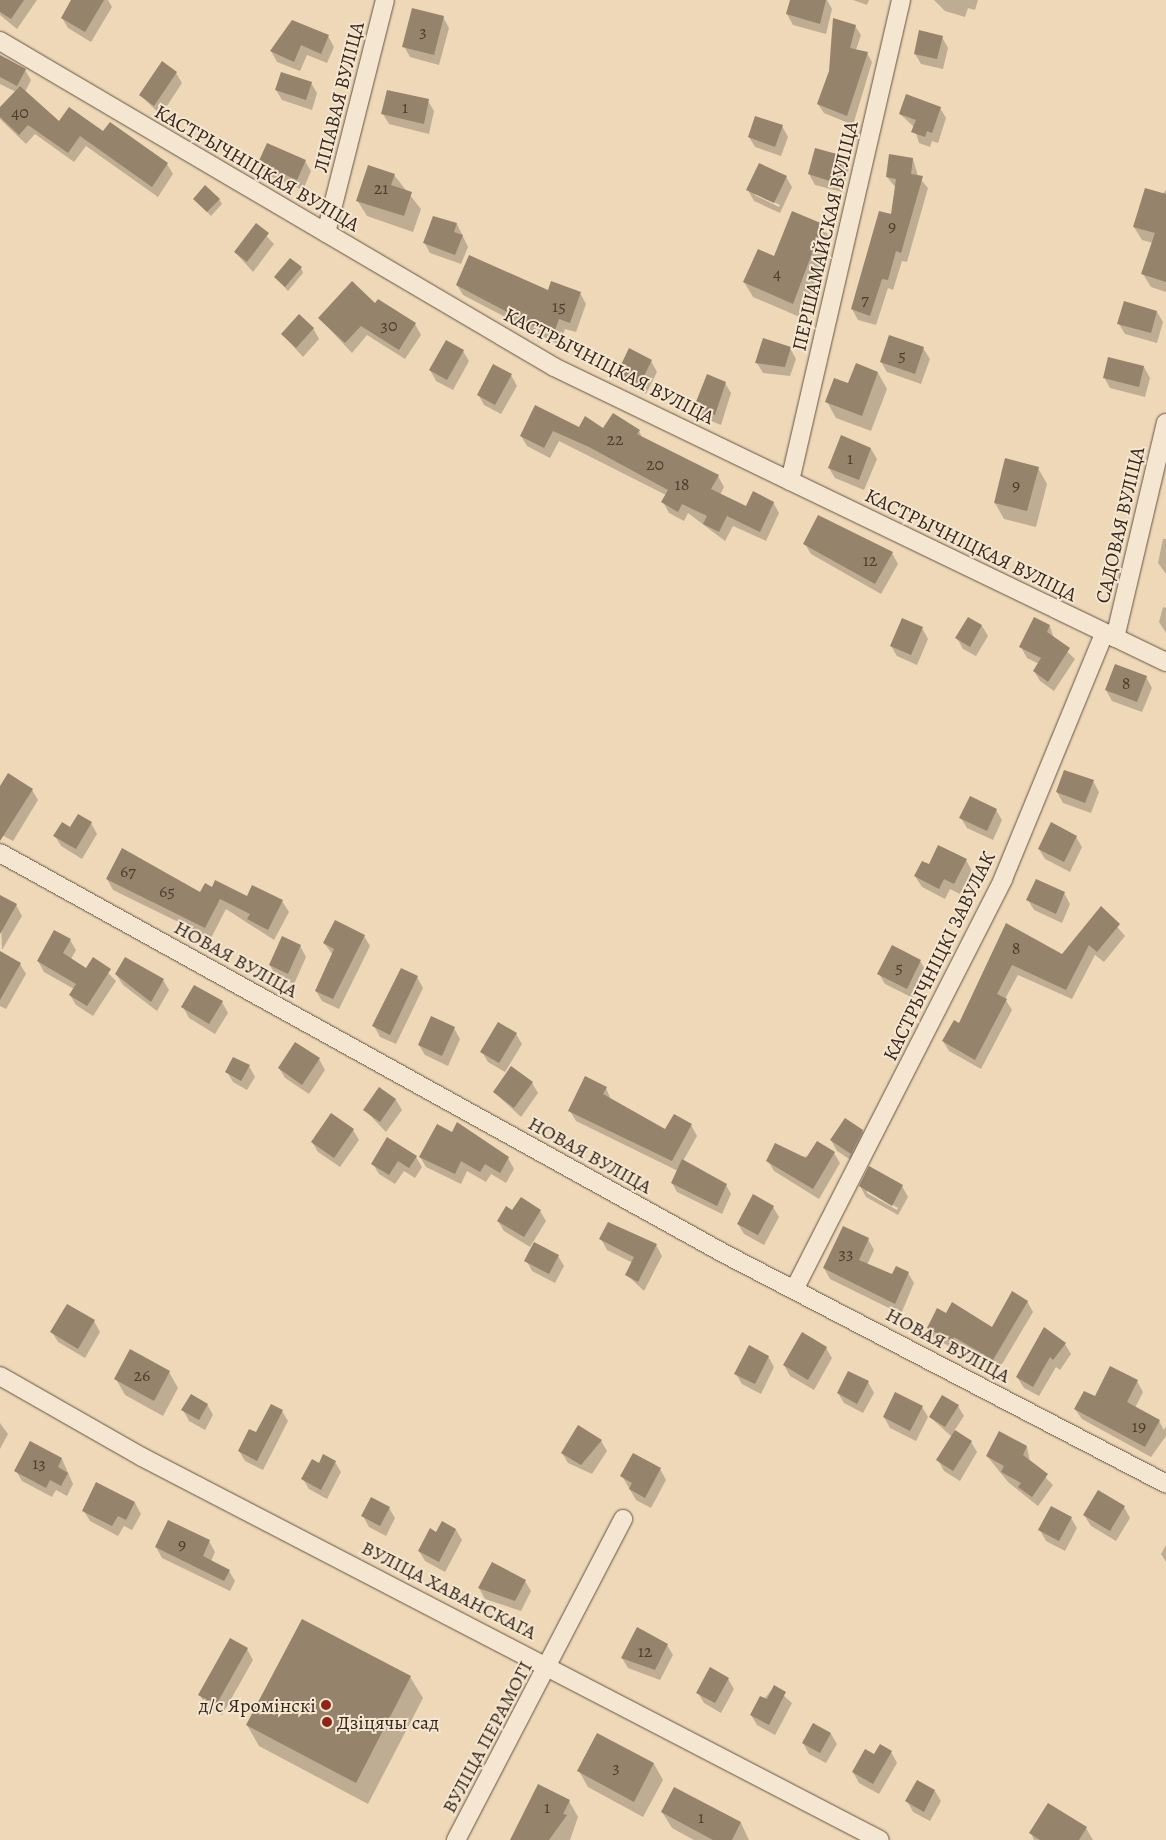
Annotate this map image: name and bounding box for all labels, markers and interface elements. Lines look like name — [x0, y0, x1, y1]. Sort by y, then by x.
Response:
street label: ЛІПАВАЯ ВУЛІЦА — [309, 19, 369, 175]
house number: 3 — [419, 20, 427, 42]
house number: 1 — [402, 96, 408, 118]
street label: КАСТРЫЧНІЦКАЯ ВУЛІЦА — [150, 99, 364, 237]
house number: 40 — [11, 101, 29, 123]
street label: ПЕРШАМАЙСКАЯ ВУЛІЦА — [787, 119, 863, 353]
house number: 21 — [374, 177, 388, 199]
house number: 9 — [888, 215, 896, 237]
house number: 4 — [773, 262, 781, 284]
house number: 7 — [861, 288, 869, 310]
house number: 15 — [552, 295, 566, 317]
street label: КАСТРЫЧНІЦКАЯ ВУЛІЦА — [500, 302, 718, 430]
house number: 30 — [380, 314, 398, 336]
house number: 5 — [898, 344, 906, 366]
house number: 22 — [606, 428, 624, 450]
street label: САДОВАЯ ВУЛІЦА — [1090, 444, 1150, 606]
house number: 1 — [847, 447, 853, 469]
house number: 20 — [646, 453, 664, 475]
house number: 18 — [675, 473, 689, 495]
house number: 9 — [1012, 474, 1020, 496]
street label: КАСТРЫЧНІЦКАЯ ВУЛІЦА — [861, 483, 1081, 607]
house number: 12 — [863, 549, 877, 571]
house number: 8 — [1122, 672, 1130, 694]
street label: КАСТРЫЧНІЦКІ ЗАВУЛАК — [878, 847, 1000, 1065]
house number: 67 — [120, 860, 136, 882]
house number: 65 — [159, 880, 175, 902]
street label: НОВАЯ ВУЛІЦА — [170, 915, 302, 1003]
house number: 8 — [1012, 937, 1020, 959]
house number: 5 — [895, 956, 903, 978]
street label: НОВАЯ ВУЛІЦА — [524, 1111, 656, 1199]
house number: 33 — [839, 1242, 853, 1264]
street label: НОВАЯ ВУЛІЦА — [882, 1302, 1014, 1388]
house number: 26 — [134, 1364, 150, 1386]
house number: 19 — [1132, 1415, 1146, 1437]
house number: 13 — [32, 1452, 46, 1474]
house number: 9 — [178, 1533, 186, 1555]
street label: ВУЛІЦА ХАВАНСКАГА — [358, 1535, 540, 1645]
house number: 12 — [638, 1640, 652, 1662]
street label: ВУЛІЦА ПЕРАМОГІ — [437, 1657, 537, 1817]
place label: д/с Яромінскі — [199, 1693, 316, 1717]
marker: д/с Яромінскі — [320, 1699, 332, 1711]
place label: Дзіцячы сад — [337, 1710, 439, 1734]
marker: Дзіцячы сад — [321, 1716, 333, 1728]
house number: 3 — [612, 1756, 620, 1778]
house number: 1 — [544, 1796, 550, 1818]
house number: 1 — [698, 1806, 704, 1828]

